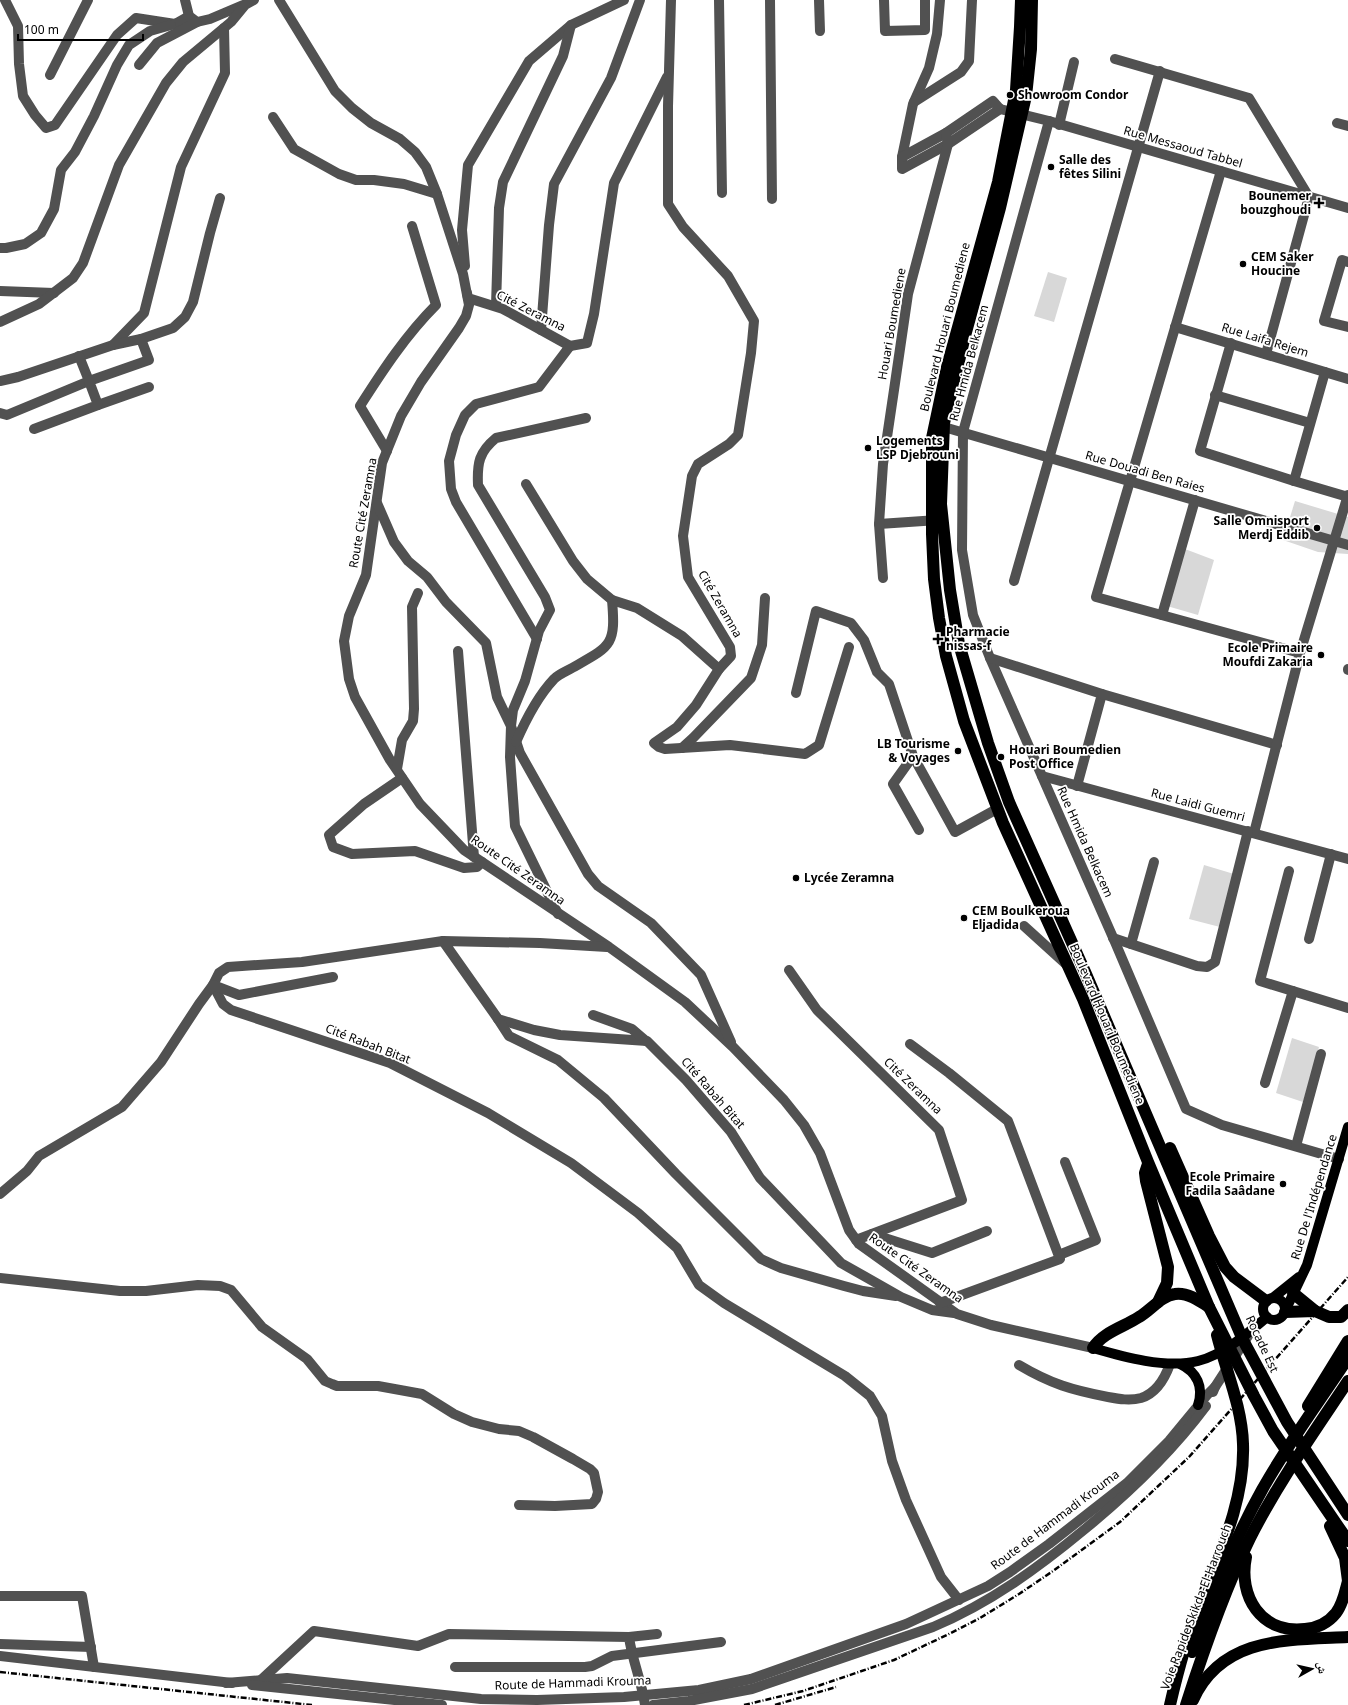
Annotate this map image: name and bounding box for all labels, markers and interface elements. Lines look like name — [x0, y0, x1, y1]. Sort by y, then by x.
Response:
scale bar — [18, 16, 143, 42]
text: 100 m — [24, 21, 59, 38]
place label: Showroom Condor — [1018, 86, 1129, 103]
marker: Showroom Condor — [1005, 90, 1015, 100]
street label: Rue Messaoud Tabbel — [1122, 121, 1245, 172]
place label: Salle des fêtes Silini — [1059, 151, 1121, 182]
marker: Salle des fêtes Silini — [1046, 162, 1056, 172]
place label: Bounemer bouzghoudi — [1240, 187, 1312, 218]
marker: Bounemer bouzghoudi — [1314, 198, 1324, 208]
street label: Boulevard Houari Boumediene — [915, 240, 974, 413]
place label: CEM Saker Houcine — [1251, 248, 1314, 279]
marker: CEM Saker Houcine — [1238, 259, 1248, 269]
street label: Houari Boumediene — [873, 266, 910, 381]
street label: Cité Zeramna — [494, 286, 569, 335]
street label: Rue Hmida Belkacem — [945, 303, 992, 423]
street label: Rue Laifa Rejem — [1220, 318, 1311, 361]
place label: Logements LSP Djebrouni — [876, 432, 959, 463]
marker: Logements LSP Djebrouni — [863, 443, 873, 453]
street label: Rue Douadi Ben Raies — [1083, 446, 1207, 497]
street label: Route Cité Zeramna — [344, 456, 381, 569]
place label: Salle Omnisport Merdj Eddib — [1214, 512, 1309, 543]
marker: Salle Omnisport Merdj Eddib — [1312, 523, 1322, 533]
street label: Cité Zeramna — [694, 567, 747, 641]
place label: Pharmacie nissas-f — [946, 623, 1010, 654]
marker: Pharmacie nissas-f — [933, 634, 943, 644]
place label: Ecole Primaire Moufdi Zakaria — [1223, 639, 1313, 670]
marker: Ecole Primaire Moufdi Zakaria — [1316, 650, 1326, 660]
place label: LB Tourisme & Voyages — [877, 735, 950, 766]
place label: Houari Boumedien Post Office — [1009, 741, 1121, 772]
marker: LB Tourisme & Voyages — [953, 746, 963, 756]
marker: Houari Boumedien Post Office — [996, 752, 1006, 762]
street label: Rue Hmida Belkacem — [1053, 784, 1118, 900]
street label: Rue Laidi Guemri — [1149, 784, 1247, 825]
street label: Route Cité Zeramna — [468, 831, 569, 909]
place label: Lycée Zeramna — [804, 869, 894, 886]
marker: Lycée Zeramna — [791, 873, 801, 883]
place label: CEM Boulkeroua Eljadida — [972, 902, 1070, 933]
marker: CEM Boulkeroua Eljadida — [959, 913, 969, 923]
street label: Boulevard Houari Boumediene — [1066, 941, 1149, 1107]
street label: Cité Rabah Bitat — [323, 1019, 414, 1068]
street label: Cité Rabah Bitat — [677, 1053, 750, 1133]
street label: Cité Zeramna — [880, 1053, 946, 1118]
street label: Rue De l'Indépendance — [1286, 1132, 1341, 1262]
place label: Ecole Primaire Fadila Saâdane — [1185, 1168, 1275, 1199]
marker: Ecole Primaire Fadila Saâdane — [1278, 1179, 1288, 1189]
street label: Route Cité Zeramna — [866, 1229, 967, 1307]
street label: Rocade Est — [1242, 1312, 1283, 1376]
street label: Route de Hammadi Krouma — [987, 1466, 1122, 1574]
street label: Voie Rapide Skikda-El-Harrouch — [1156, 1521, 1235, 1692]
north arrow — [1292, 1649, 1332, 1689]
text: ش — [1313, 1661, 1331, 1675]
street label: Route de Hammadi Krouma — [494, 1671, 652, 1694]

